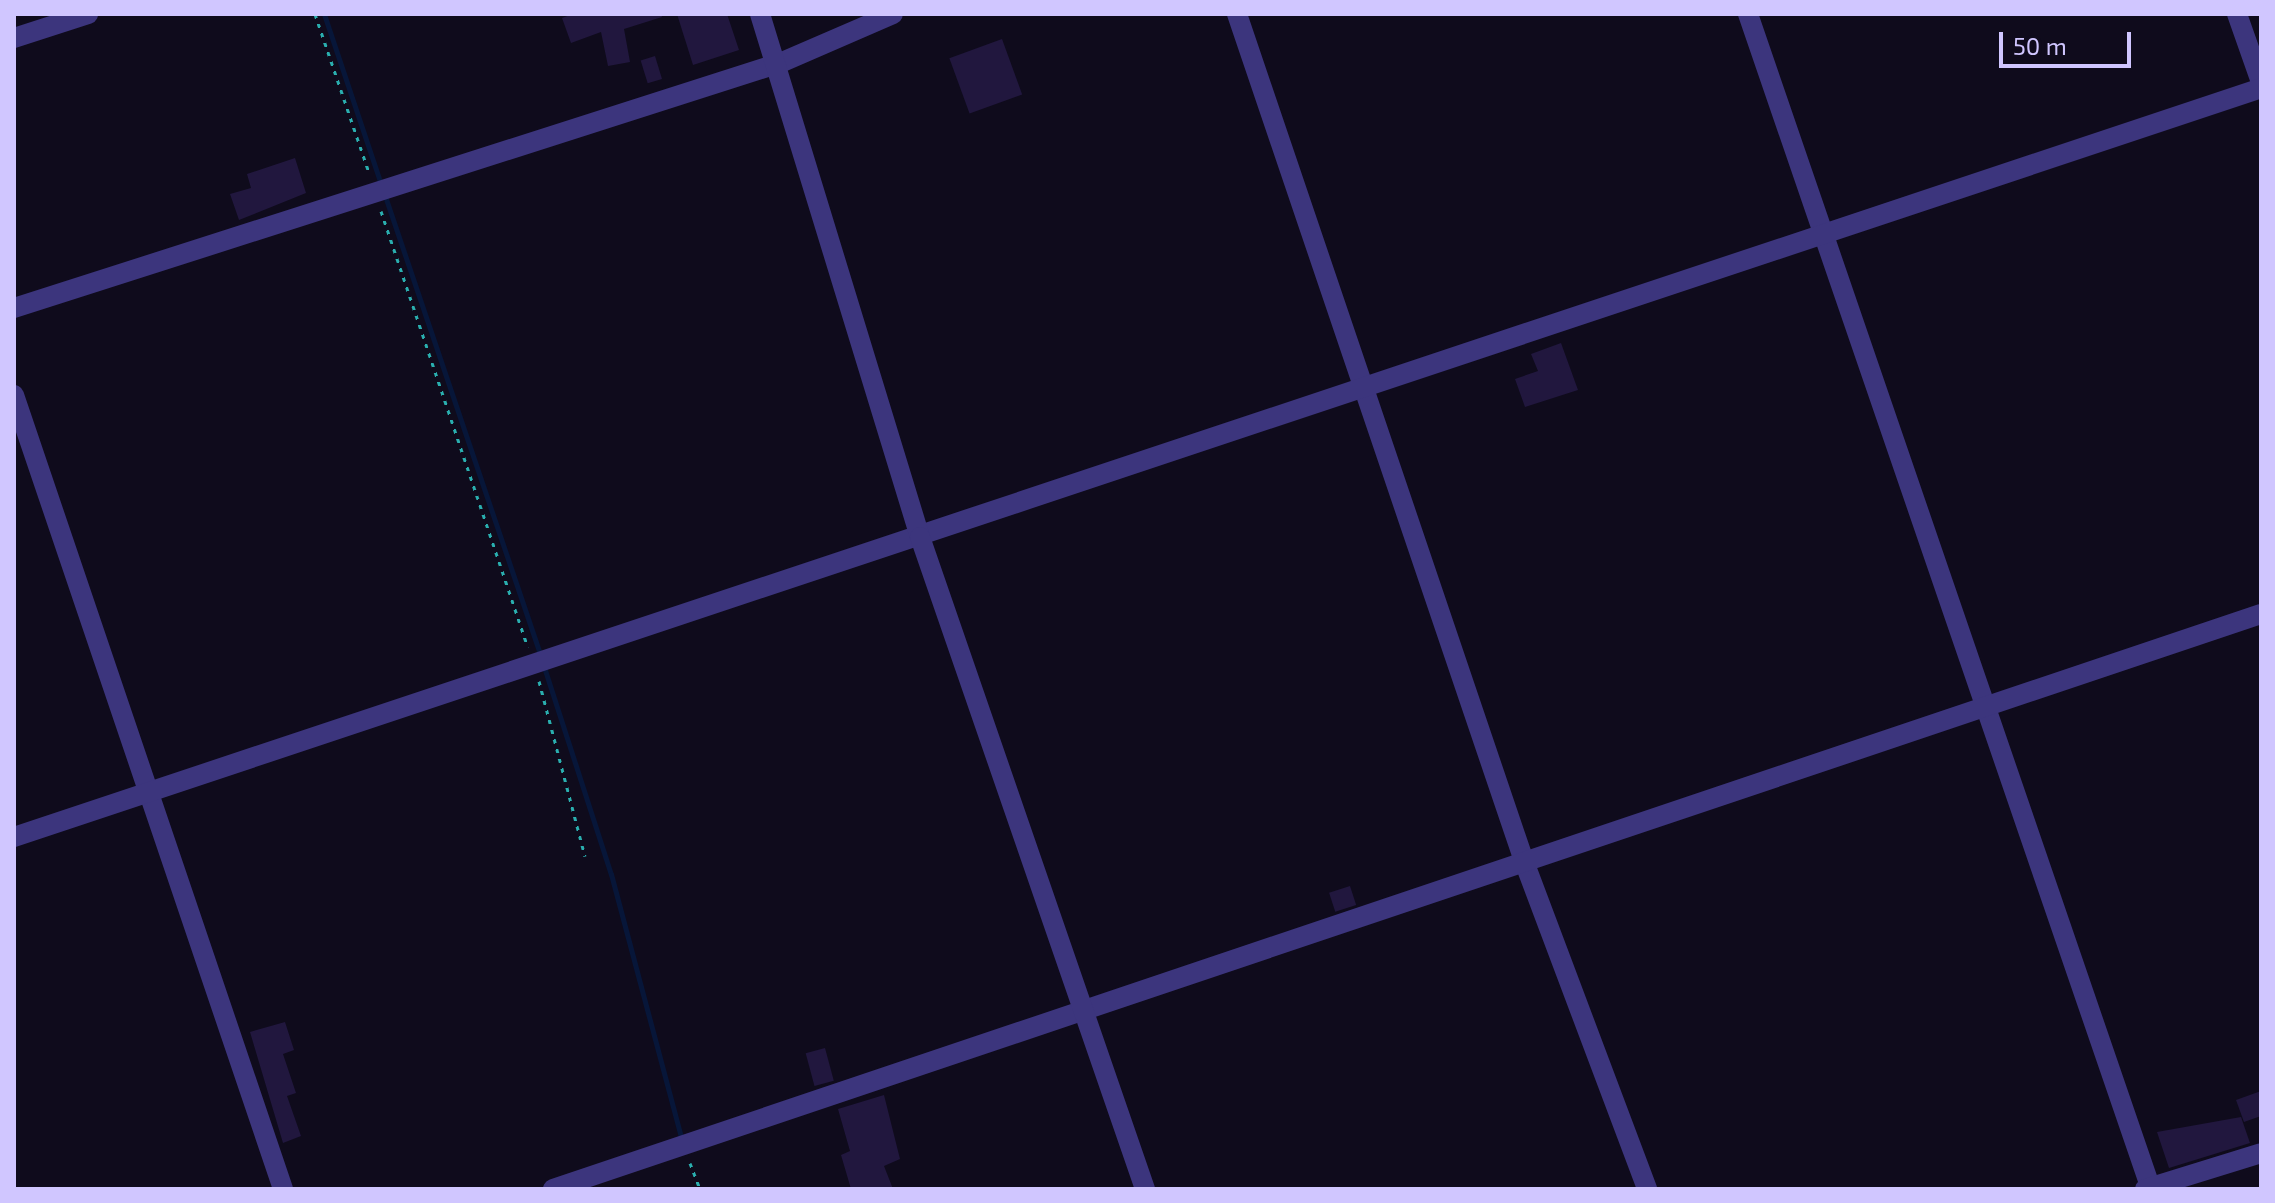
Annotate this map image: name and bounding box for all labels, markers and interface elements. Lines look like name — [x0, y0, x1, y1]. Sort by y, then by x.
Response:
scale bar — [2003, 16, 2135, 66]
text: 50 m — [2013, 31, 2067, 60]

